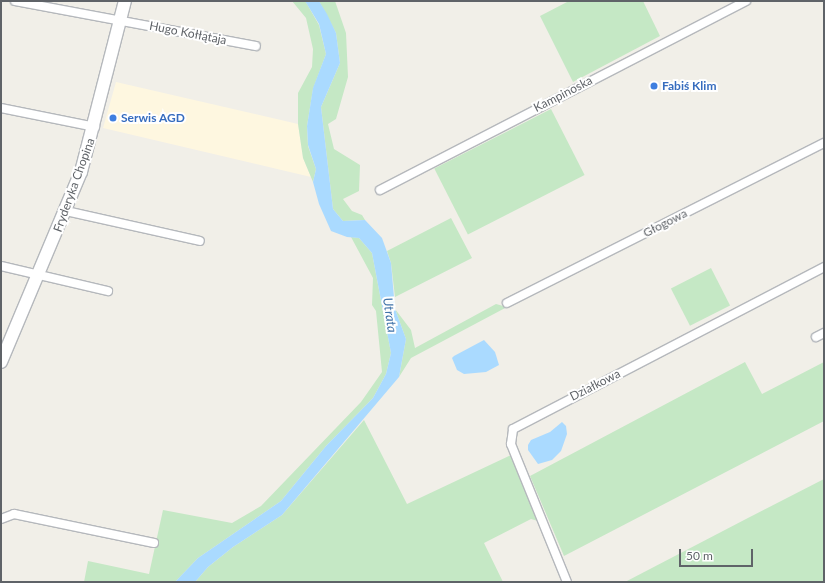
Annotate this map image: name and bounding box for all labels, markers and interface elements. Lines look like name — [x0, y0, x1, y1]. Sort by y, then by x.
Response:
street label: Hugo Kołłątaja — [148, 18, 228, 48]
street label: Kampinoska — [531, 73, 595, 115]
place label: Fabiś Klim — [662, 79, 716, 93]
marker: Fabiś Klim — [649, 81, 659, 91]
place label: Serwis AGD — [121, 111, 185, 125]
marker: Serwis AGD — [108, 113, 118, 123]
street label: Fryderyka Chopina — [50, 136, 98, 234]
street label: Głogowa — [641, 206, 689, 240]
water label: Utrata — [380, 296, 400, 334]
street label: Działkowa — [567, 366, 623, 404]
scale bar — [681, 541, 755, 567]
text: 50 m — [686, 548, 713, 563]

